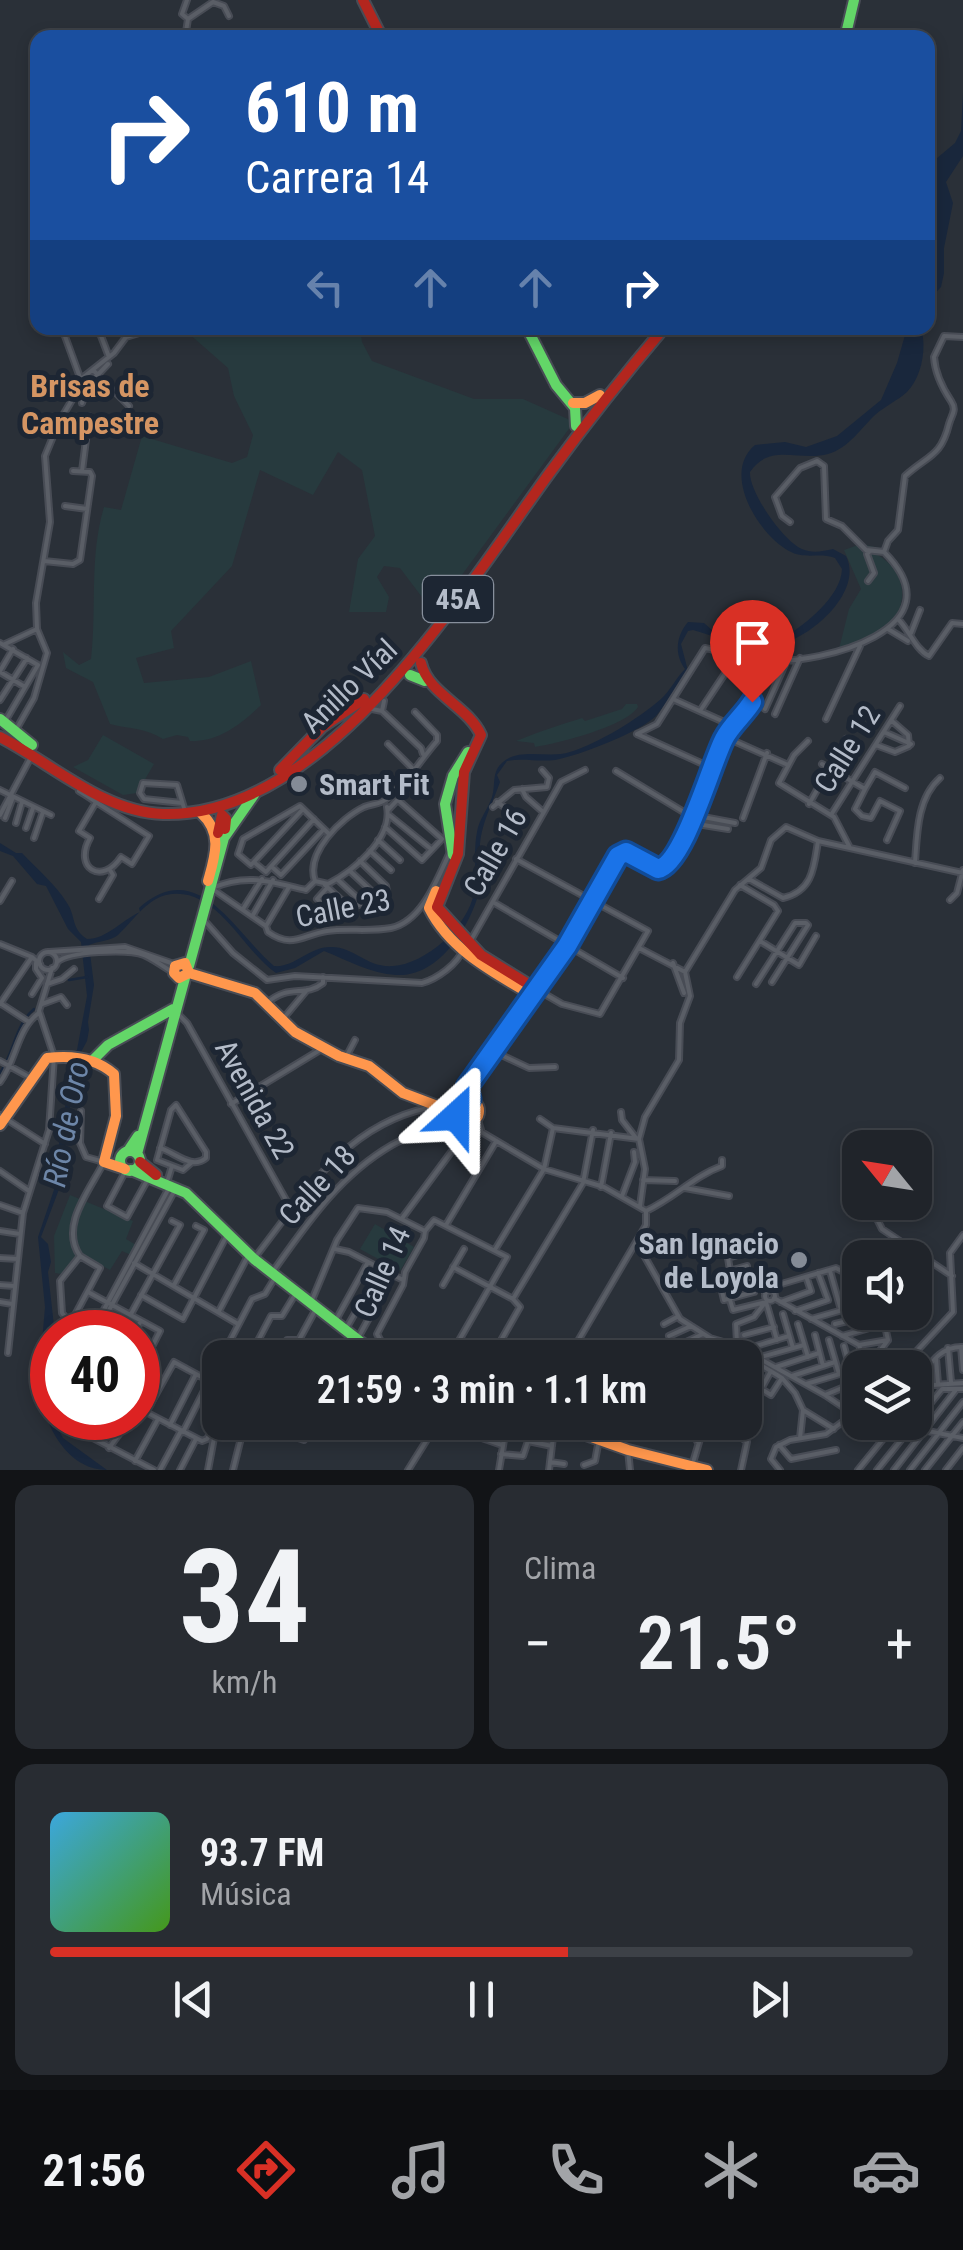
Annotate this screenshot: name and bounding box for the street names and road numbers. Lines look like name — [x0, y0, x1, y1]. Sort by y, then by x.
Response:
road number: 45A — [423, 576, 493, 622]
street label: Anillo Víal — [294, 632, 404, 740]
street label: Calle 12 — [807, 699, 887, 799]
street label: Calle 16 — [456, 802, 534, 902]
street label: Calle 23 — [293, 882, 393, 934]
street label: Avenida 22 — [208, 1033, 302, 1165]
street label: Calle 18 — [272, 1138, 362, 1232]
street label: Calle 14 — [347, 1221, 417, 1323]

